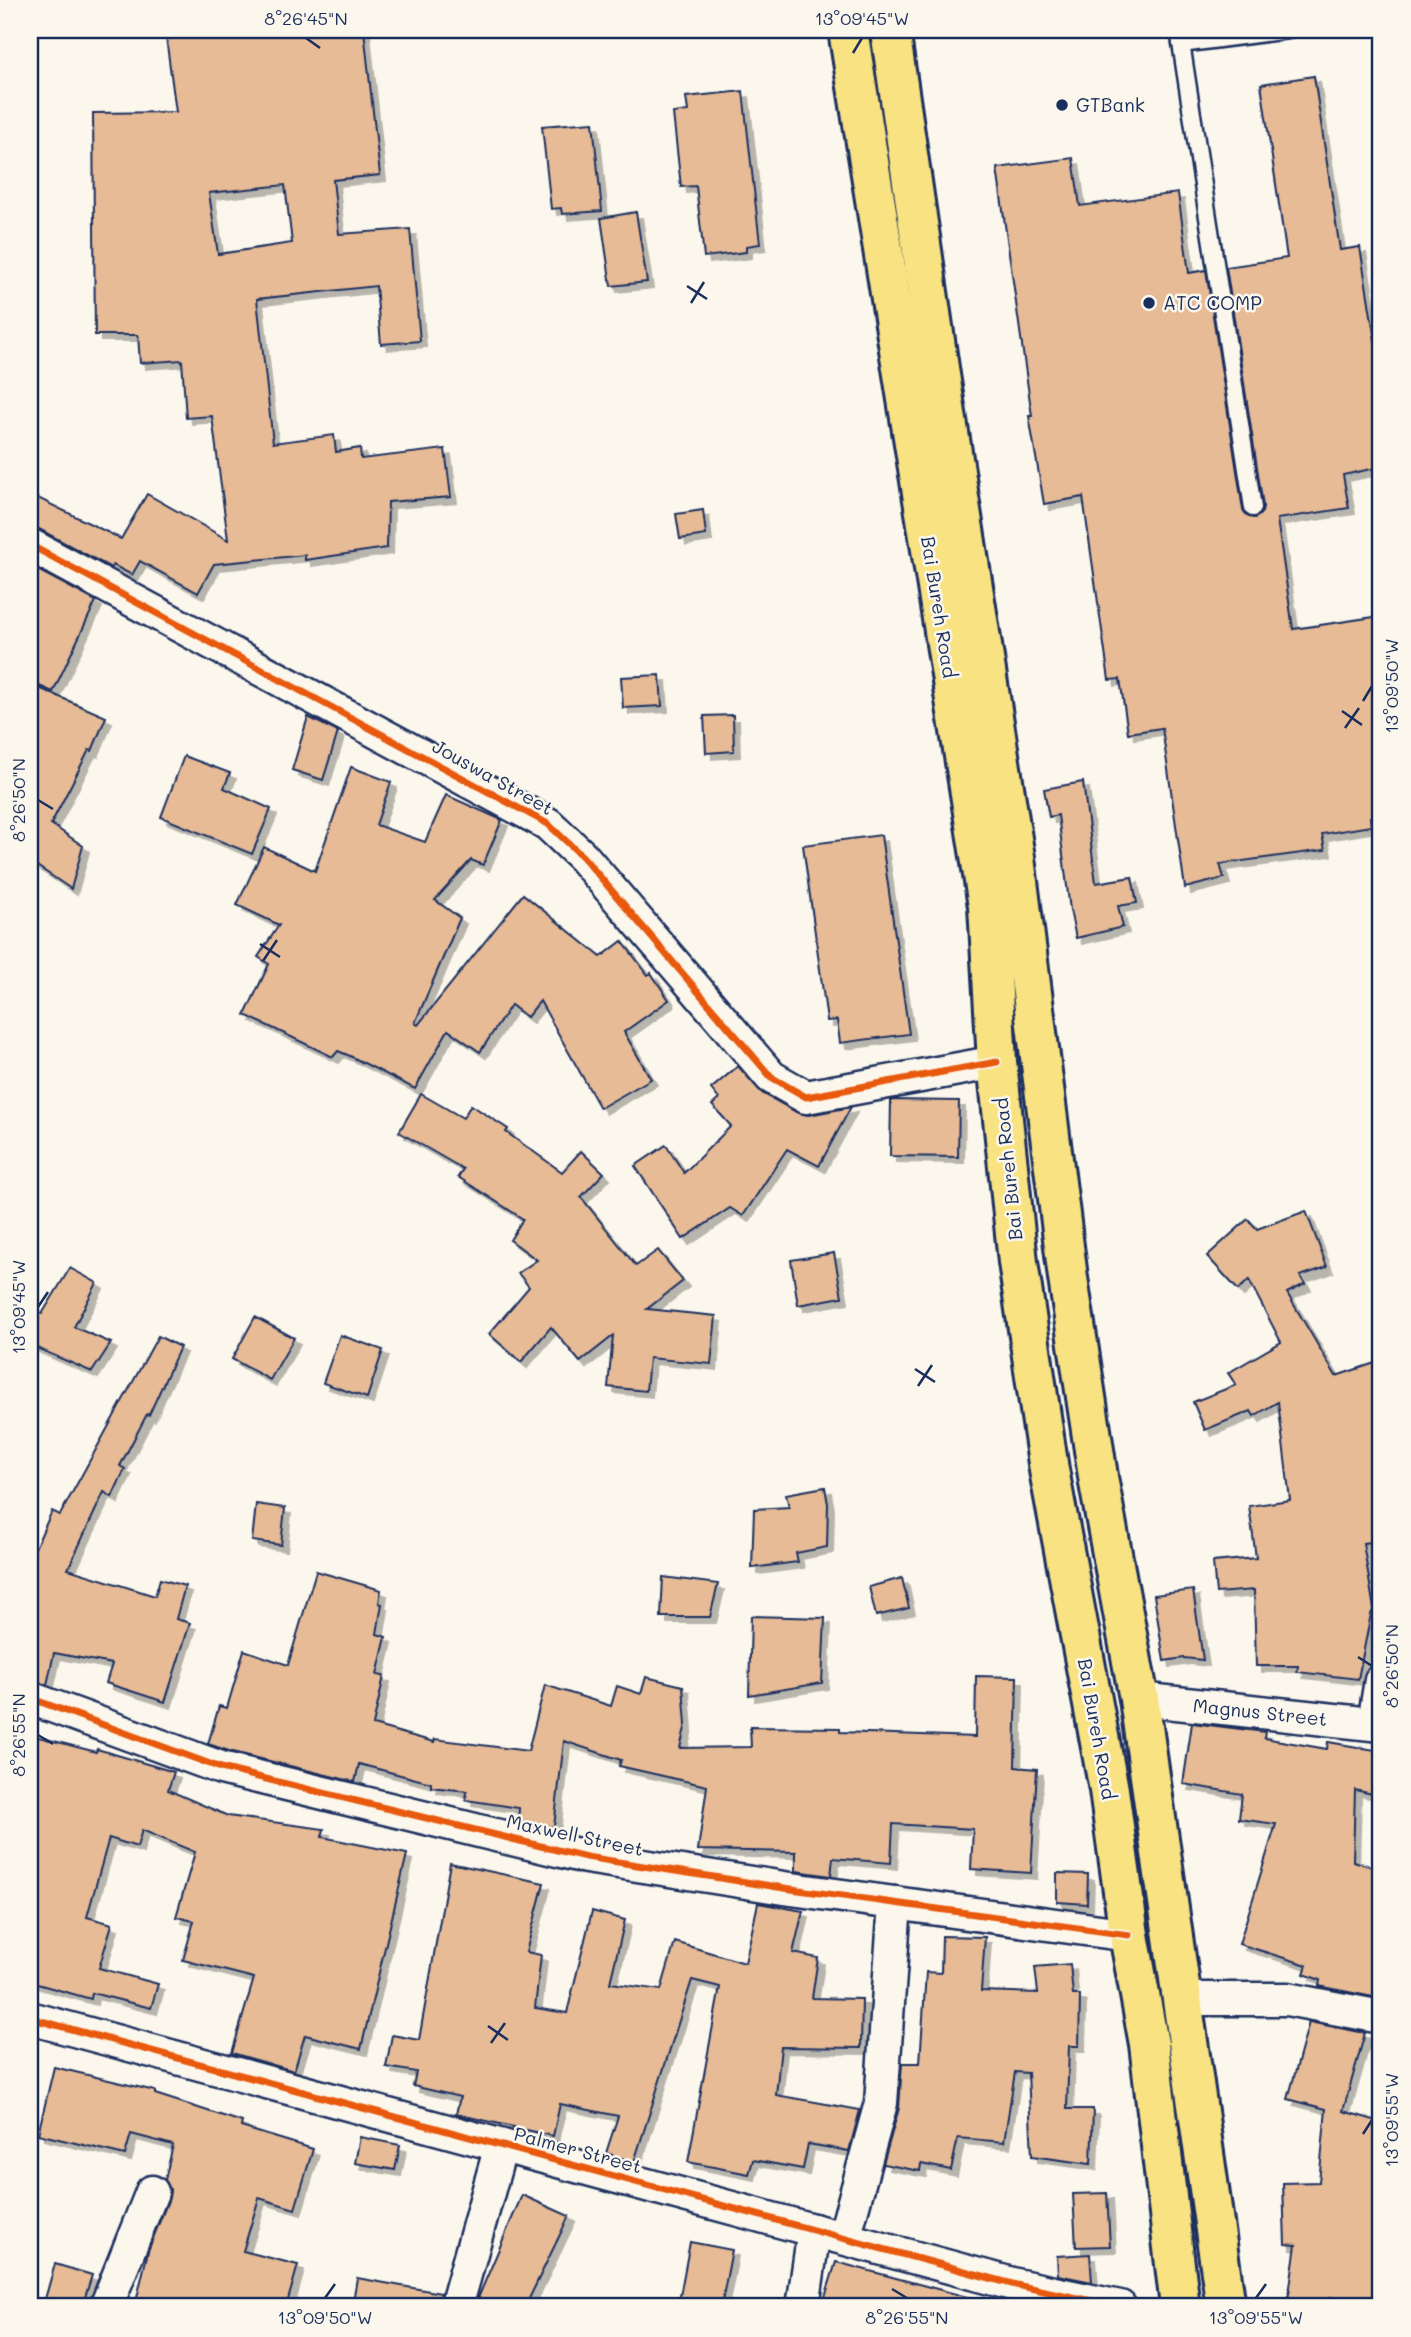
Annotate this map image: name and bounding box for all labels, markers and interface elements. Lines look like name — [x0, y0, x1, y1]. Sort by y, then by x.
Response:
text: 8°26'45"N — [264, 6, 348, 30]
text: 13°09'45"W — [815, 6, 909, 30]
place label: GTBank — [1076, 92, 1145, 117]
marker: GTBank — [1054, 97, 1070, 113]
place label: ATC COMP — [1163, 290, 1262, 315]
marker: ATC COMP — [1141, 295, 1157, 311]
street label: Bai Bureh Road — [916, 534, 963, 680]
text: 13°09'50"W — [1379, 638, 1403, 734]
street label: Jouswa Street — [428, 733, 558, 820]
text: 8°26'50"N — [6, 758, 30, 842]
street label: Bai Bureh Road — [988, 1097, 1027, 1242]
text: 13°09'45"W — [6, 1260, 30, 1354]
text: 8°26'50"N — [1379, 1624, 1403, 1708]
street label: Bai Bureh Road — [1073, 1656, 1122, 1802]
street label: Magnus Street — [1192, 1692, 1328, 1731]
text: 8°26'55"N — [6, 1693, 30, 1777]
street label: Maxwell Street — [504, 1808, 646, 1861]
text: 13°09'55"W — [1379, 2073, 1403, 2167]
street label: Palmer Street — [512, 2120, 645, 2179]
text: 13°09'50"W — [277, 2305, 373, 2329]
text: 8°26'55"N — [865, 2305, 949, 2329]
text: 13°09'55"W — [1209, 2305, 1303, 2329]

